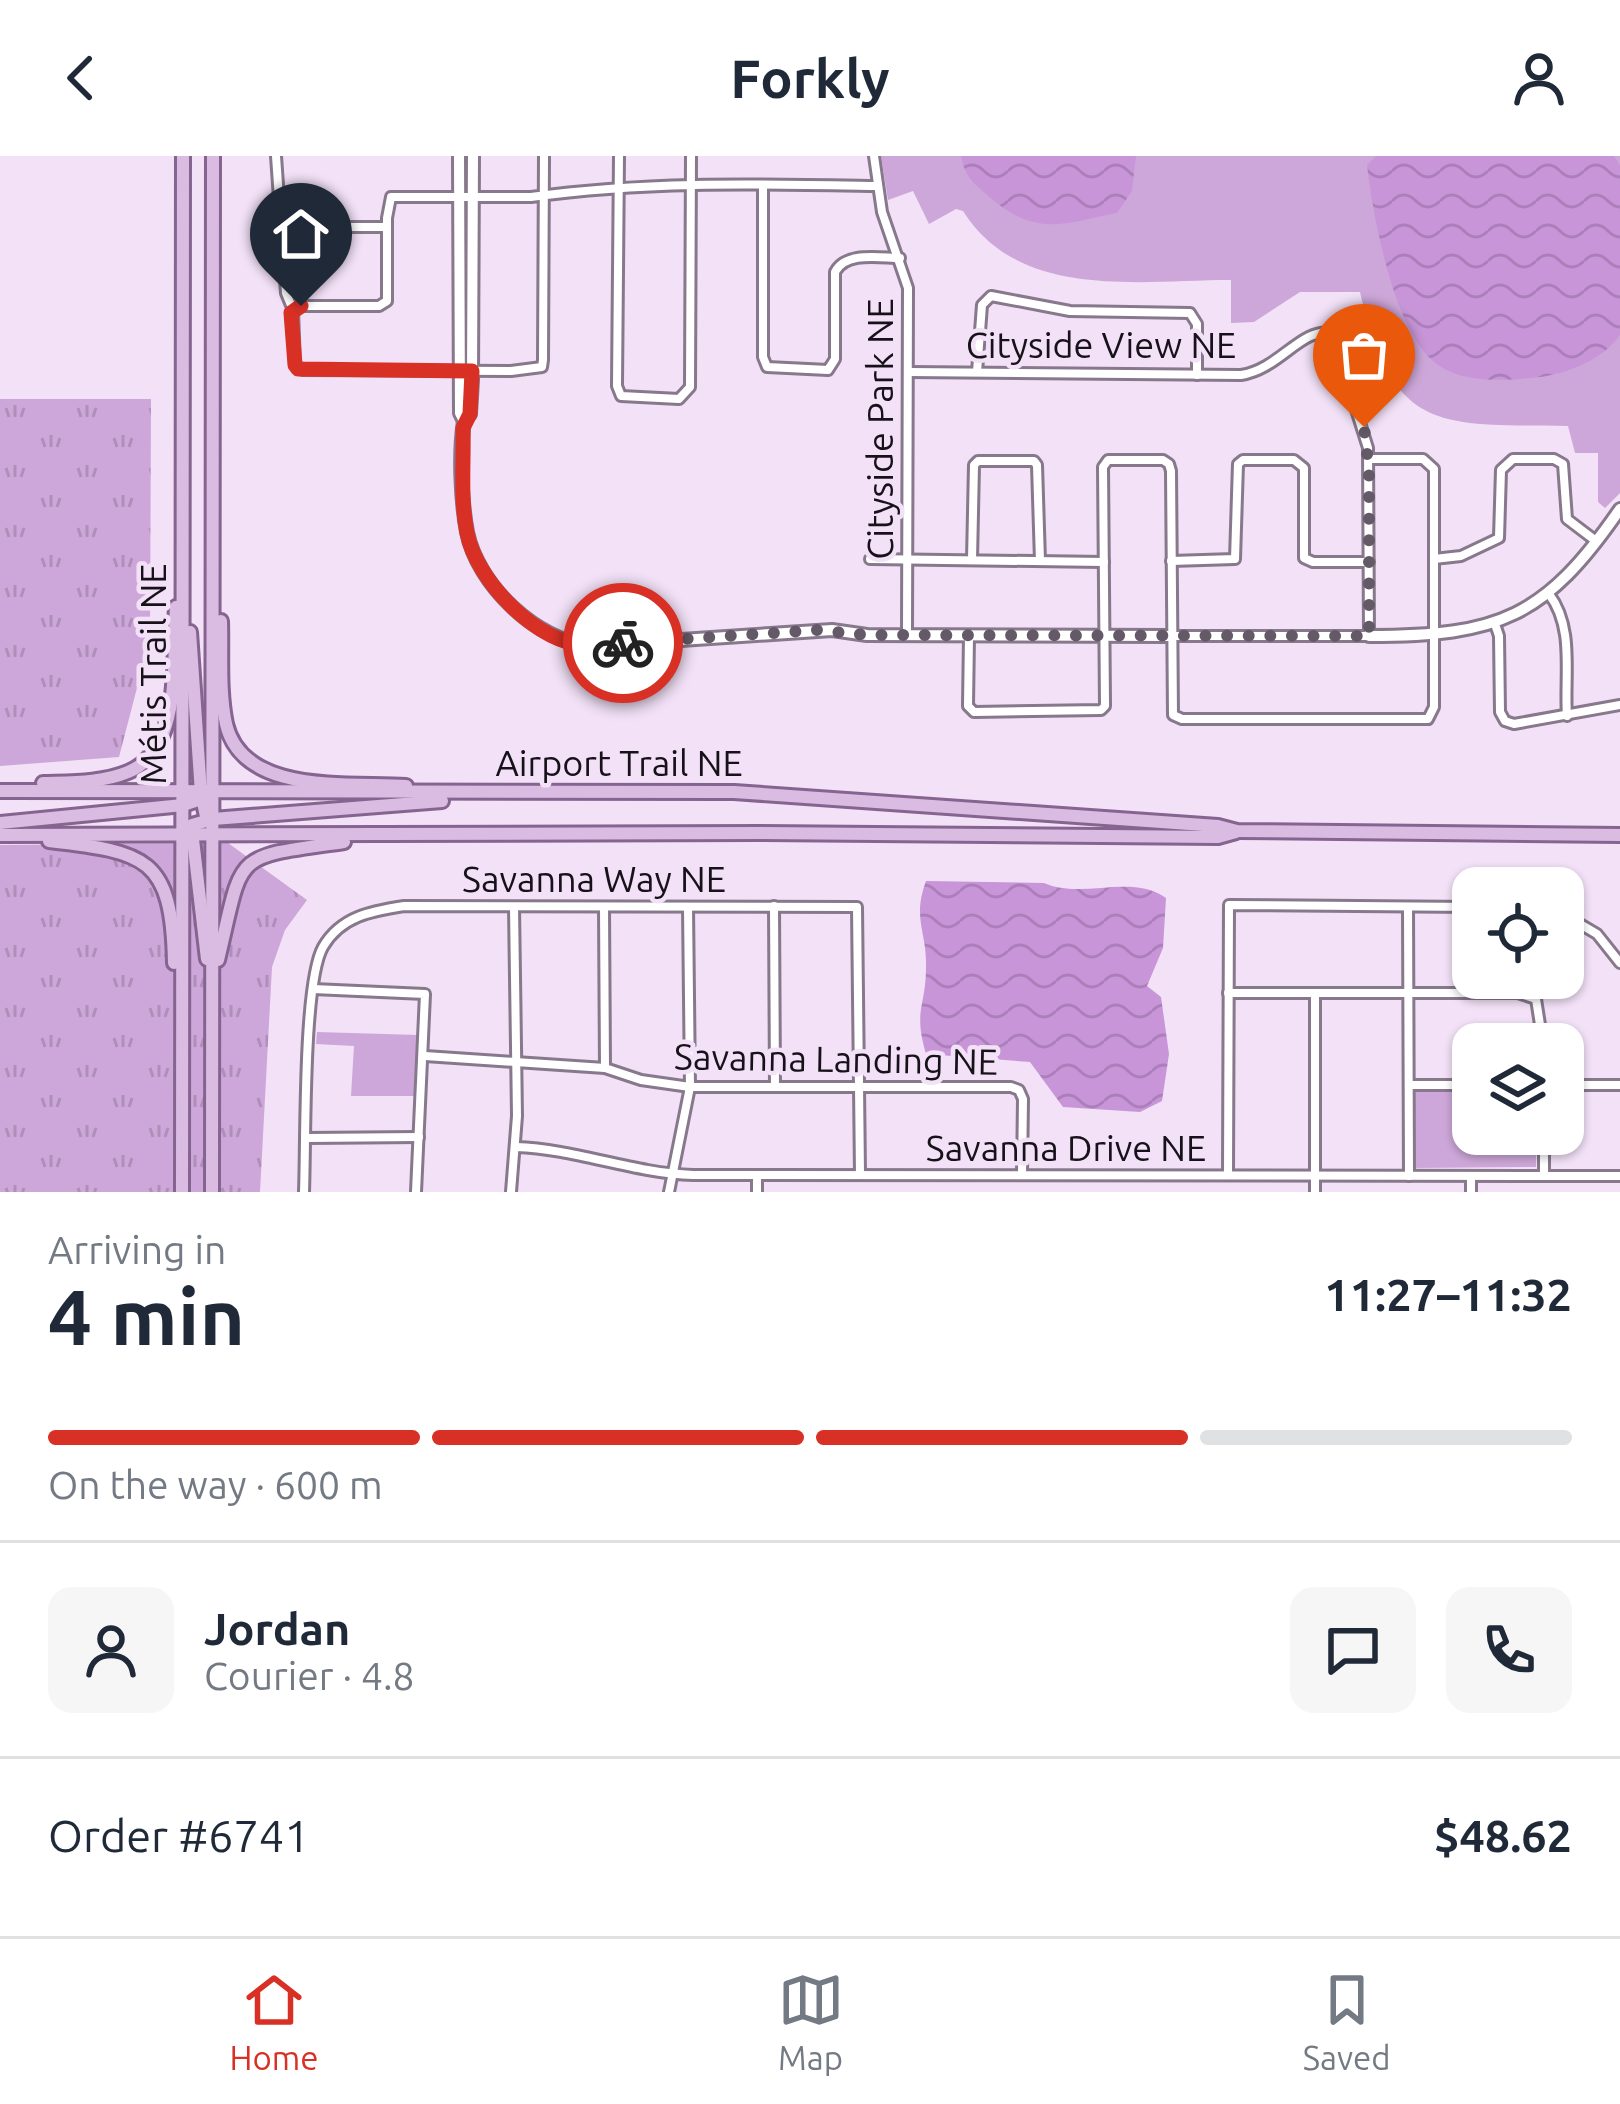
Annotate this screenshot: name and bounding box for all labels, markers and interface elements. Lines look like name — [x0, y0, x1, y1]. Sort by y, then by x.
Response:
icon: back — [48, 45, 114, 111]
icon: person — [1506, 45, 1572, 111]
text: Forkly — [730, 48, 890, 108]
pin — [250, 183, 352, 306]
icon: home — [268, 201, 334, 267]
street label: Cityside Park NE — [859, 298, 900, 560]
pin — [1313, 304, 1415, 427]
icon: bag — [1331, 322, 1397, 388]
street label: Cityside View NE — [966, 324, 1236, 365]
street label: Métis Trail NE — [132, 563, 173, 785]
courier — [563, 583, 683, 703]
icon: bike — [590, 610, 656, 676]
street label: Airport Trail NE — [495, 742, 743, 783]
street label: Savanna Way NE — [462, 858, 726, 899]
map controls — [1452, 867, 1584, 1155]
button: locate — [1452, 867, 1584, 999]
button: layers — [1452, 1023, 1584, 1155]
street label: Savanna Landing NE — [674, 1035, 998, 1082]
street label: Savanna Drive NE — [926, 1127, 1206, 1168]
text: Arriving in — [48, 1228, 226, 1271]
text: 11:27–11:32 — [1324, 1269, 1572, 1320]
text: 4 min — [48, 1272, 245, 1360]
text: On the way · 600 m — [48, 1463, 383, 1506]
button: person — [48, 1587, 174, 1713]
button: chat — [1290, 1587, 1416, 1713]
button: phone — [1446, 1587, 1572, 1713]
text: Jordan — [204, 1603, 350, 1654]
text: Courier · 4.8 — [204, 1654, 415, 1697]
text: Order #6741 — [48, 1810, 310, 1861]
text: $48.62 — [1434, 1810, 1572, 1861]
tab: Home — [230, 1967, 319, 2076]
tab: Map — [778, 1967, 844, 2076]
tab: Saved — [1303, 1967, 1390, 2076]

